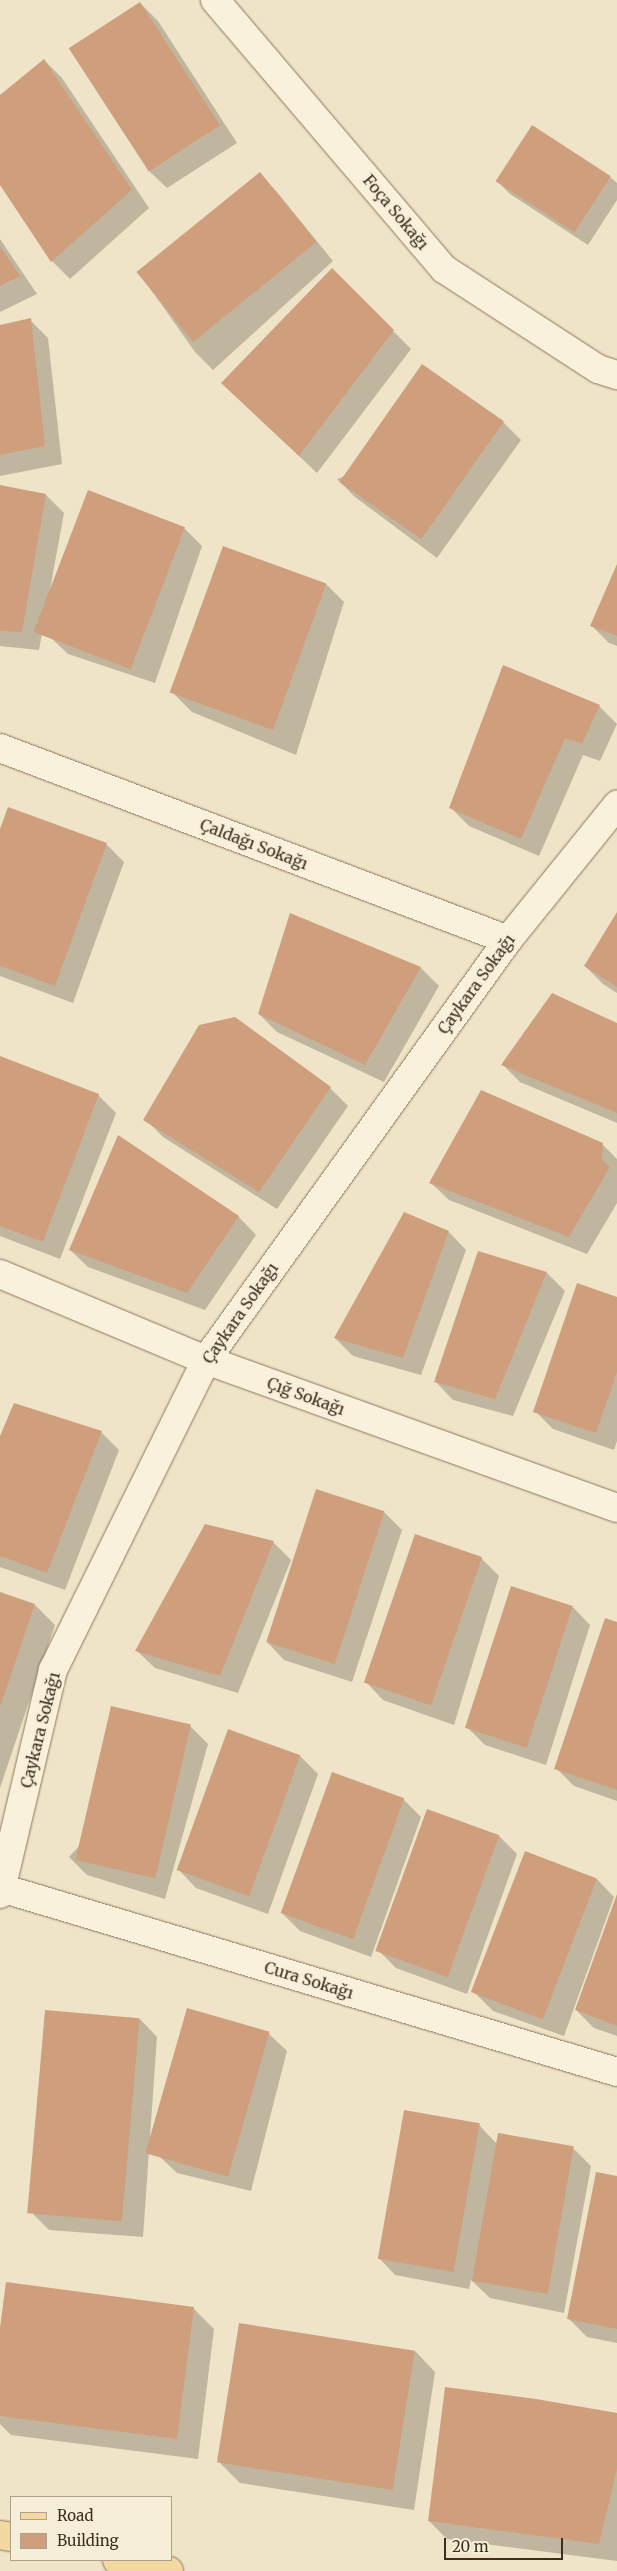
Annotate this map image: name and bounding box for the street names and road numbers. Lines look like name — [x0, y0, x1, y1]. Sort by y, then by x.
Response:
street label: Foça Sokağı — [359, 171, 433, 253]
street label: Çaldağı Sokağı — [197, 815, 311, 873]
street label: Çaykara Sokağı — [433, 930, 519, 1038]
street label: Çaykara Sokağı — [198, 1259, 282, 1367]
street label: Çığ Sokağı — [265, 1373, 347, 1419]
street label: Çaykara Sokağı — [16, 1670, 64, 1790]
street label: Cura Sokağı — [262, 1957, 356, 2003]

